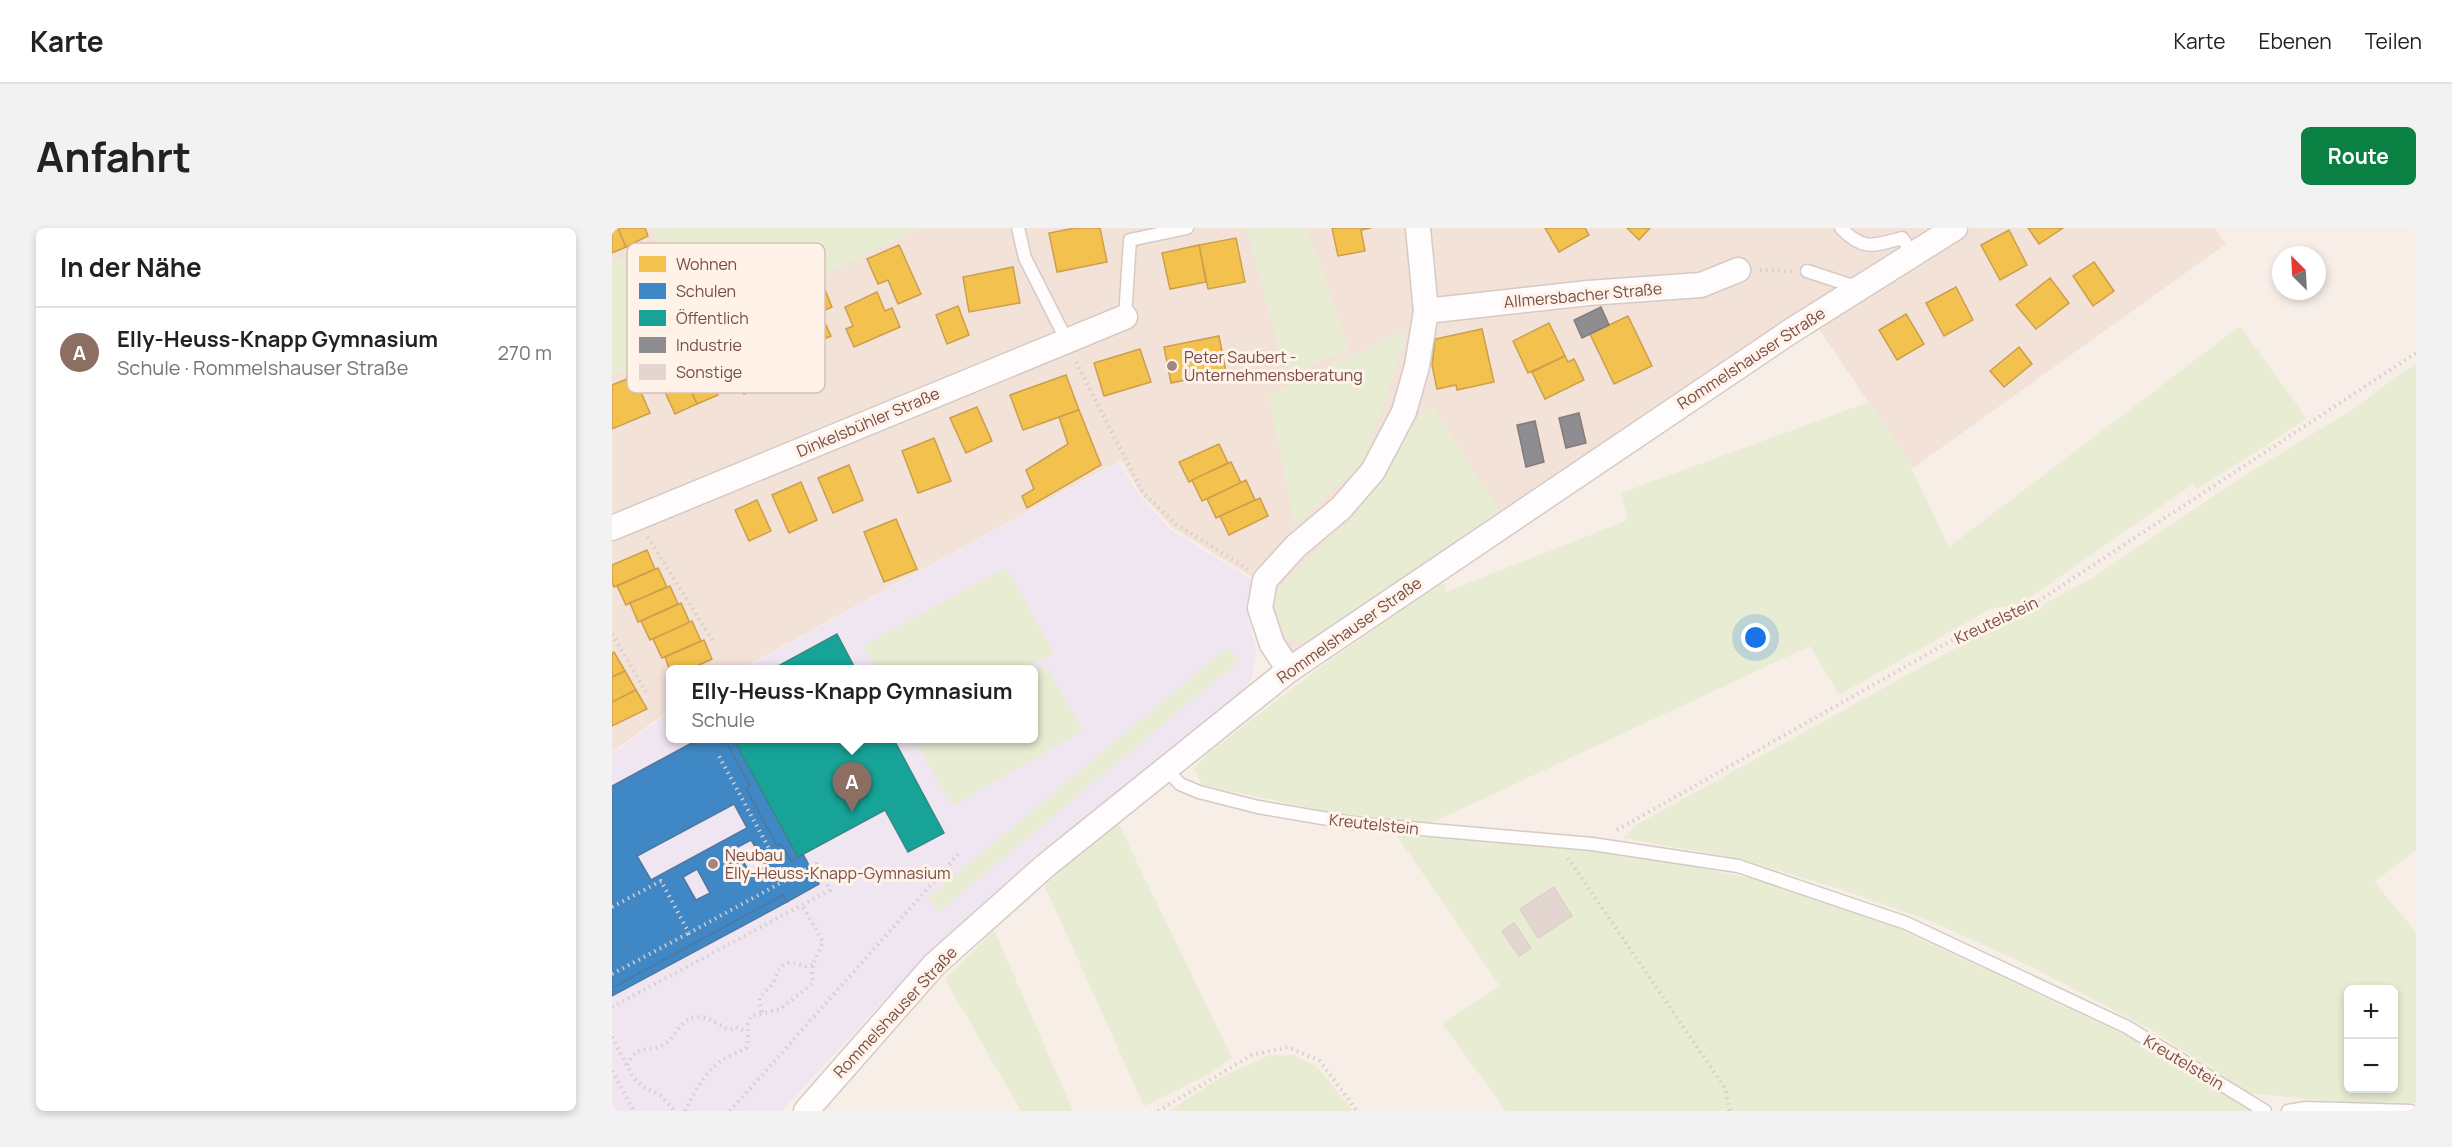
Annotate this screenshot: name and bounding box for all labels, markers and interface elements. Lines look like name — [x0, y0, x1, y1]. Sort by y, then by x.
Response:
text: Karte — [30, 22, 104, 60]
text: Karte — [2173, 27, 2225, 55]
text: Ebenen — [2258, 27, 2332, 55]
text: Teilen — [2365, 27, 2422, 55]
text: Anfahrt — [36, 127, 191, 185]
button: Route — [2301, 127, 2416, 185]
legend — [627, 243, 825, 393]
north arrow — [2272, 246, 2326, 300]
text: In der Nähe — [60, 249, 202, 285]
text: Wohnen — [676, 253, 737, 275]
street label: Allmersbacher Straße — [1503, 277, 1663, 313]
text: Schulen — [676, 280, 736, 302]
street label: Rommelshauser Straße — [1673, 302, 1829, 414]
text: Öffentlich — [676, 307, 749, 329]
text: Elly-Heuss-Knapp Gymnasium — [117, 324, 438, 354]
text: Industrie — [676, 334, 742, 356]
text: A — [73, 339, 86, 366]
text: 270 m — [497, 339, 552, 366]
place label: Peter Saubert - Unternehmensberatung — [1184, 346, 1363, 386]
text: Schule · Rommelshauser Straße — [117, 354, 408, 381]
marker: Peter Saubert - Unternehmensberatung — [1165, 359, 1179, 373]
text: Sonstige — [676, 361, 742, 383]
street label: Dinkelsbühler Straße — [793, 382, 943, 462]
street label: Rommelshauser Straße — [1272, 572, 1426, 688]
street label: Kreutelstein — [1950, 591, 2042, 649]
your location — [1741, 623, 1770, 652]
popup — [666, 665, 1038, 743]
text: Elly-Heuss-Knapp Gymnasium — [691, 676, 1013, 706]
text: Schule — [691, 706, 755, 733]
pin: A — [832, 762, 872, 812]
street label: Kreutelstein — [1328, 808, 1420, 840]
place label: Neubau Elly-Heuss-Knapp-Gymnasium — [725, 844, 951, 884]
marker: Neubau Elly-Heuss-Knapp-Gymnasium — [706, 857, 720, 871]
street label: Rommelshauser Straße — [828, 941, 962, 1083]
map controls — [2344, 985, 2398, 1093]
button: + — [2344, 985, 2398, 1039]
street label: Kreutelstein — [2140, 1029, 2228, 1095]
button: − — [2344, 1039, 2398, 1093]

